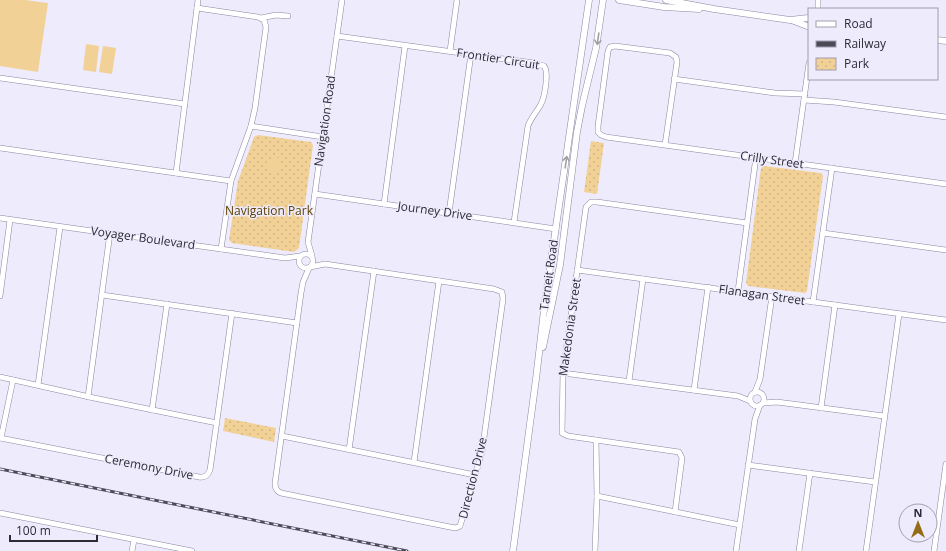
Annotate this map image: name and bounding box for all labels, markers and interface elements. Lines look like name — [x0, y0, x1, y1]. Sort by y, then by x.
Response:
legend — [808, 8, 938, 80]
text: Road — [844, 15, 873, 32]
one-way arrow — [594, 32, 602, 45]
text: Railway — [844, 35, 887, 52]
street label: Frontier Circuit — [455, 44, 541, 73]
text: Park — [844, 55, 870, 72]
street label: Navigation Road — [310, 74, 339, 167]
street label: Crilly Street — [739, 147, 805, 172]
one-way arrow — [562, 156, 570, 169]
street label: Journey Drive — [396, 197, 474, 224]
park label: Navigation Park — [225, 202, 314, 219]
street label: Voyager Boulevard — [90, 222, 196, 253]
street label: Tarneit Road — [535, 238, 562, 311]
street label: Makedonia Street — [554, 277, 585, 377]
street label: Flanagan Street — [718, 280, 806, 309]
street label: Direction Drive — [454, 435, 491, 520]
street label: Ceremony Drive — [103, 450, 195, 484]
north arrow — [898, 503, 938, 543]
text: N — [914, 505, 922, 520]
scale bar — [10, 517, 97, 543]
text: 100 m — [16, 522, 51, 539]

